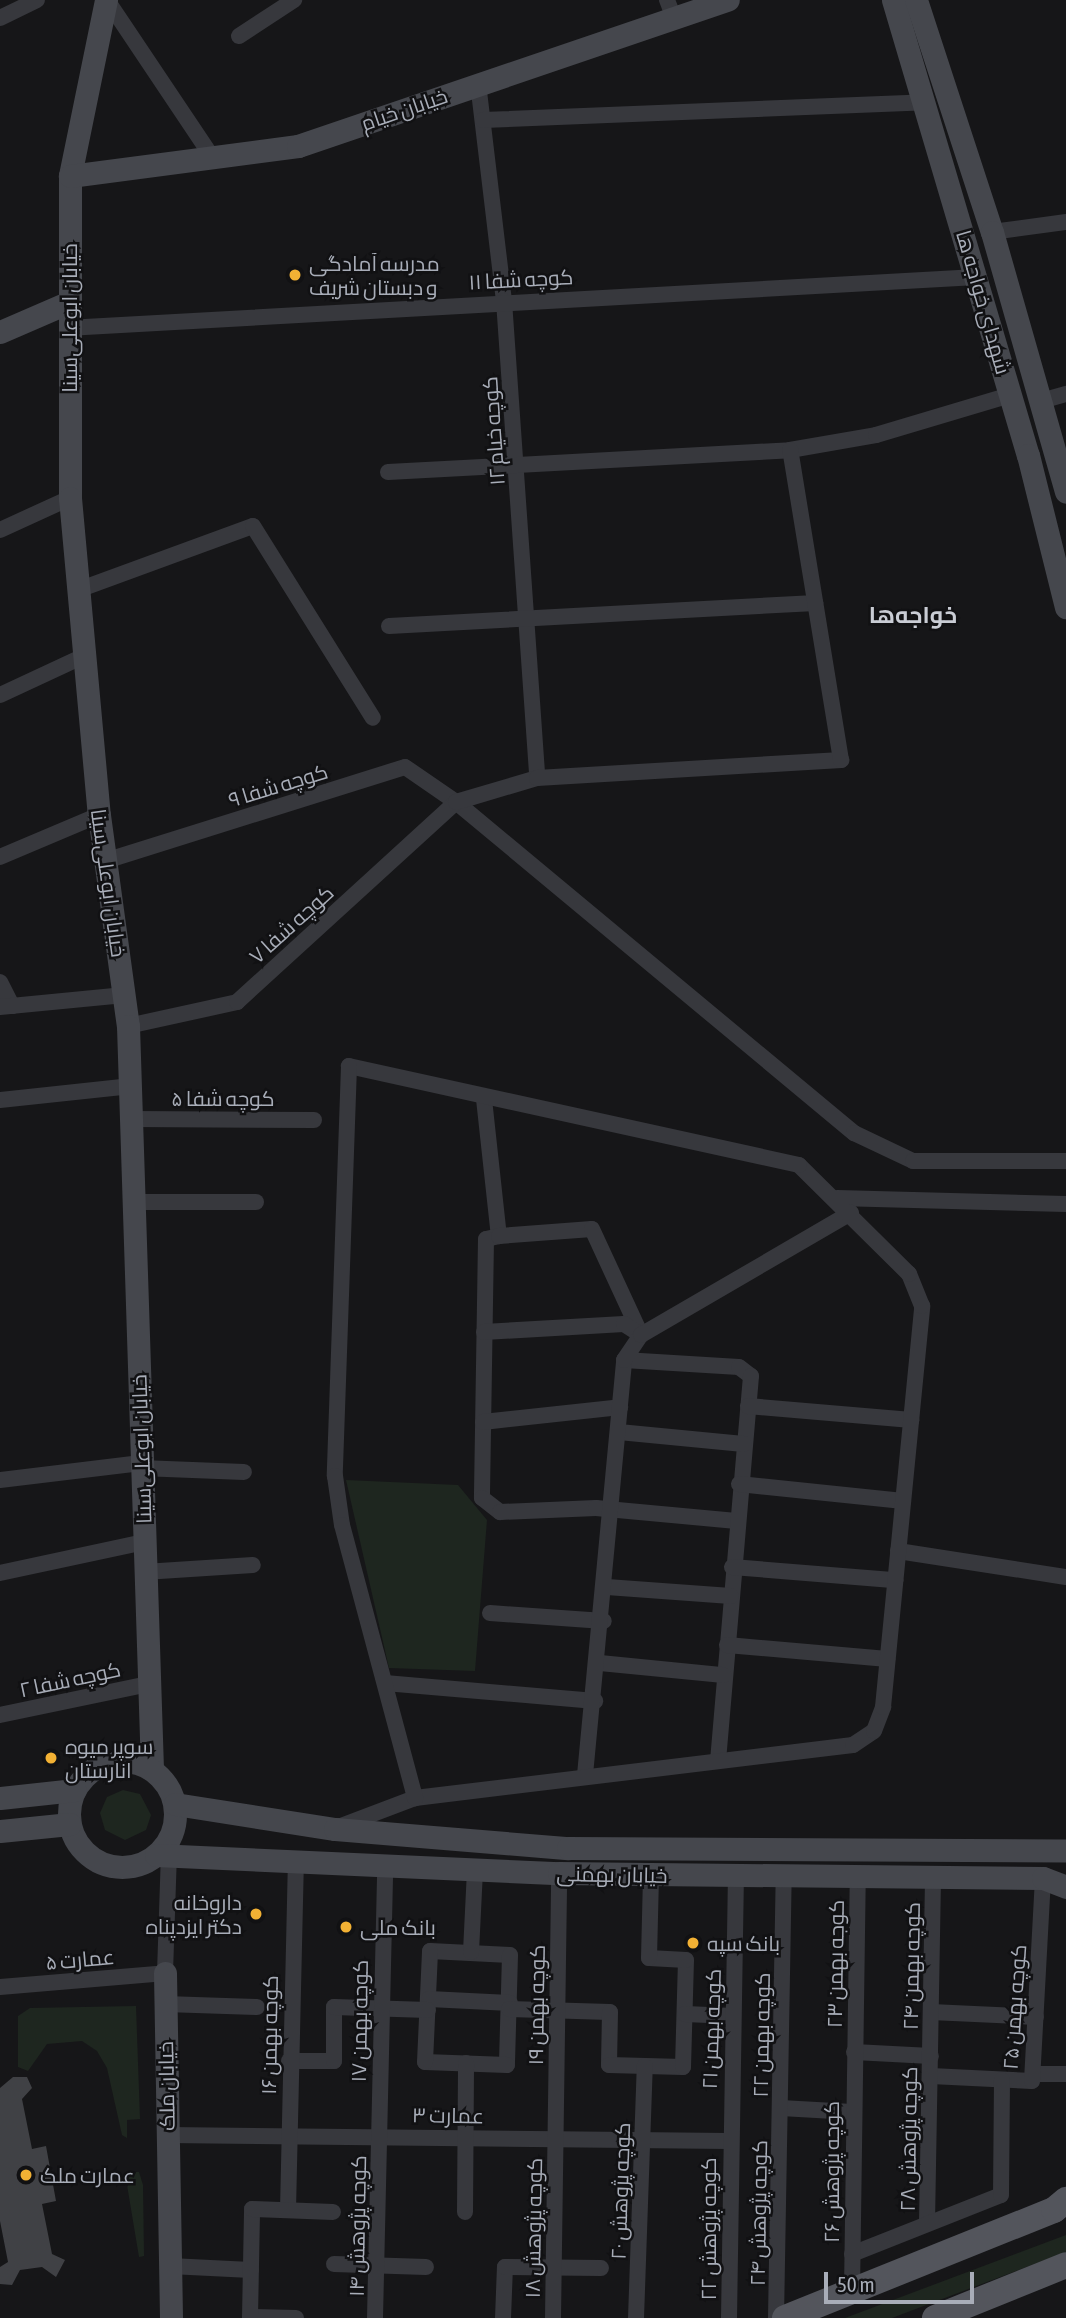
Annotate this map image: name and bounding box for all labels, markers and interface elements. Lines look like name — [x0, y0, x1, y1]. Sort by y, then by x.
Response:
street label: خیابان خیام — [357, 82, 451, 136]
street label: شهدای خواجه ها — [951, 227, 1017, 377]
street label: خیابان ابوعلی‌سینا — [56, 243, 82, 393]
place label: مدرسه آمادگی و دبستان شریف — [309, 250, 440, 300]
street label: کوچه شفا ۱۱ — [468, 264, 574, 294]
marker: مدرسه آمادگی و دبستان شریف — [287, 267, 303, 283]
street label: کوچه خیام ۱۲ — [477, 375, 509, 487]
district label: خواجه‌ها — [869, 601, 957, 629]
street label: کوچه شفا ۹ — [225, 758, 331, 812]
street label: خیابان ابوعلی‌سینا — [86, 807, 132, 959]
street label: کوچه شفا ۷ — [244, 880, 338, 968]
street label: کوچه شفا ۵ — [171, 1085, 275, 1111]
street label: خیابان ابوعلی‌سینا — [126, 1374, 156, 1524]
street label: کوچه شفا ۲ — [17, 1656, 123, 1702]
place label: سوپر میوه انارستان — [65, 1733, 153, 1783]
marker: سوپر میوه انارستان — [43, 1750, 59, 1766]
street label: خیابان بهمنی — [556, 1860, 668, 1888]
place label: داروخانه دکتر ایزدپناه — [145, 1889, 242, 1939]
street label: کوجه بهمن ۲۳ — [821, 1900, 849, 2028]
street label: کوچه بهمن ۲۴ — [897, 1902, 925, 2030]
marker: داروخانه دکتر ایزدپناه — [248, 1906, 264, 1922]
place label: بانک ملی — [360, 1914, 436, 1940]
marker: بانک ملی — [338, 1919, 354, 1935]
place label: بانک سپه — [707, 1930, 780, 1956]
marker: بانک سپه — [685, 1935, 701, 1951]
street label: عمارت ۵ — [44, 1943, 116, 1975]
street label: کوچه بهمن ۲۵ — [997, 1943, 1031, 2071]
street label: کوچه بهمن ۱۹ — [522, 1945, 550, 2065]
street label: کوچه بهمن ۱۷ — [345, 1959, 373, 2083]
street label: کوچه بهمن ۲۱ — [696, 1968, 726, 2090]
street label: کوچه بهمن ۲۲ — [747, 1972, 775, 2098]
street label: کوچه بهمن ۱۶ — [255, 1975, 283, 2095]
street label: خیابان ملک — [153, 2041, 179, 2131]
street label: کوچه پژوهش ۲۸ — [894, 2066, 922, 2212]
street label: کوچه پژوهش ۲۶ — [818, 2101, 844, 2243]
street label: عمارت ۳ — [412, 2102, 484, 2128]
street label: کوچه پژوهش ۲۰ — [605, 2122, 635, 2260]
street label: کوچه پژوهش ۲۴ — [744, 2140, 772, 2286]
street label: کوچه پژوهش ۱۴ — [343, 2155, 371, 2297]
street label: کوچه پژوهش ۱۸ — [519, 2157, 547, 2299]
street label: کوچه پژوهش ۲۲ — [695, 2157, 721, 2301]
place label: عمارت ملک — [40, 2162, 135, 2188]
marker: عمارت ملک — [18, 2167, 34, 2183]
scale bar — [828, 2258, 978, 2302]
text: 50 m — [837, 2272, 875, 2296]

